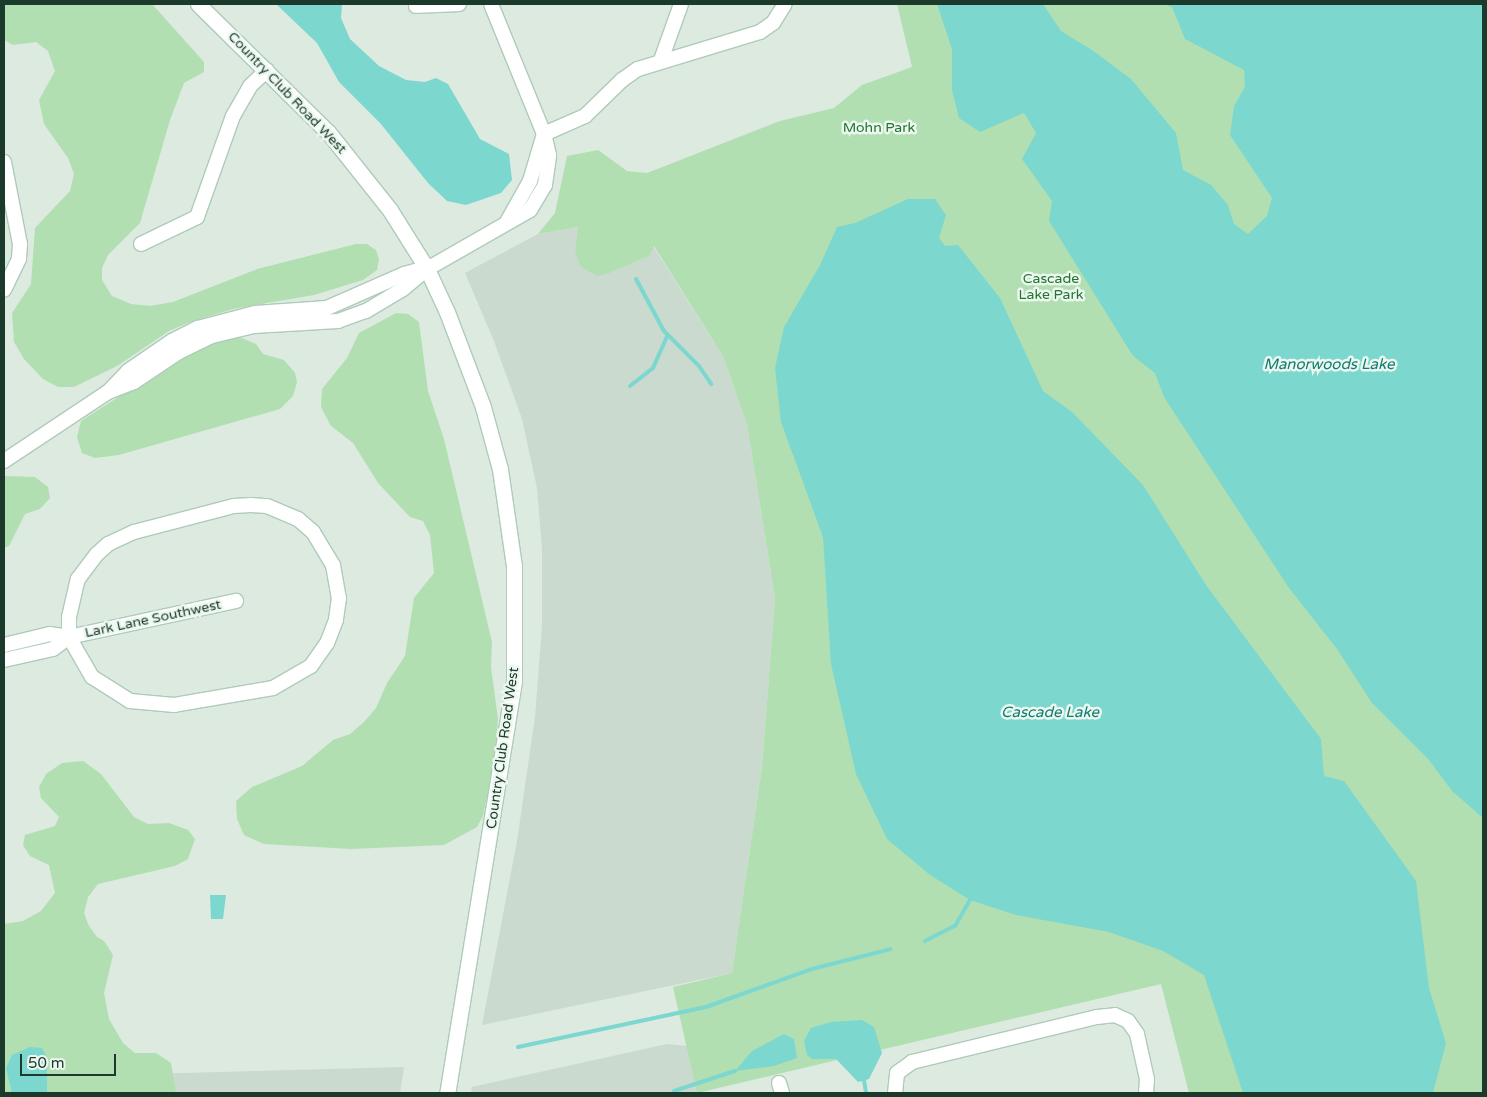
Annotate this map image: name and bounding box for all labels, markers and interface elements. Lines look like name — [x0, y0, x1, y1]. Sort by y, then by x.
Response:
street label: Country Club Road West — [224, 28, 350, 158]
park label: Mohn Park — [843, 120, 915, 136]
park label: Cascade Lake Park — [1019, 271, 1083, 304]
water label: Manorwoods Lake — [1263, 356, 1395, 374]
street label: Lark Lane Southwest — [83, 596, 223, 642]
street label: Country Club Road West — [483, 666, 523, 830]
water label: Cascade Lake — [1001, 704, 1099, 722]
scale bar — [22, 1044, 119, 1076]
text: 50 m — [28, 1054, 65, 1072]

